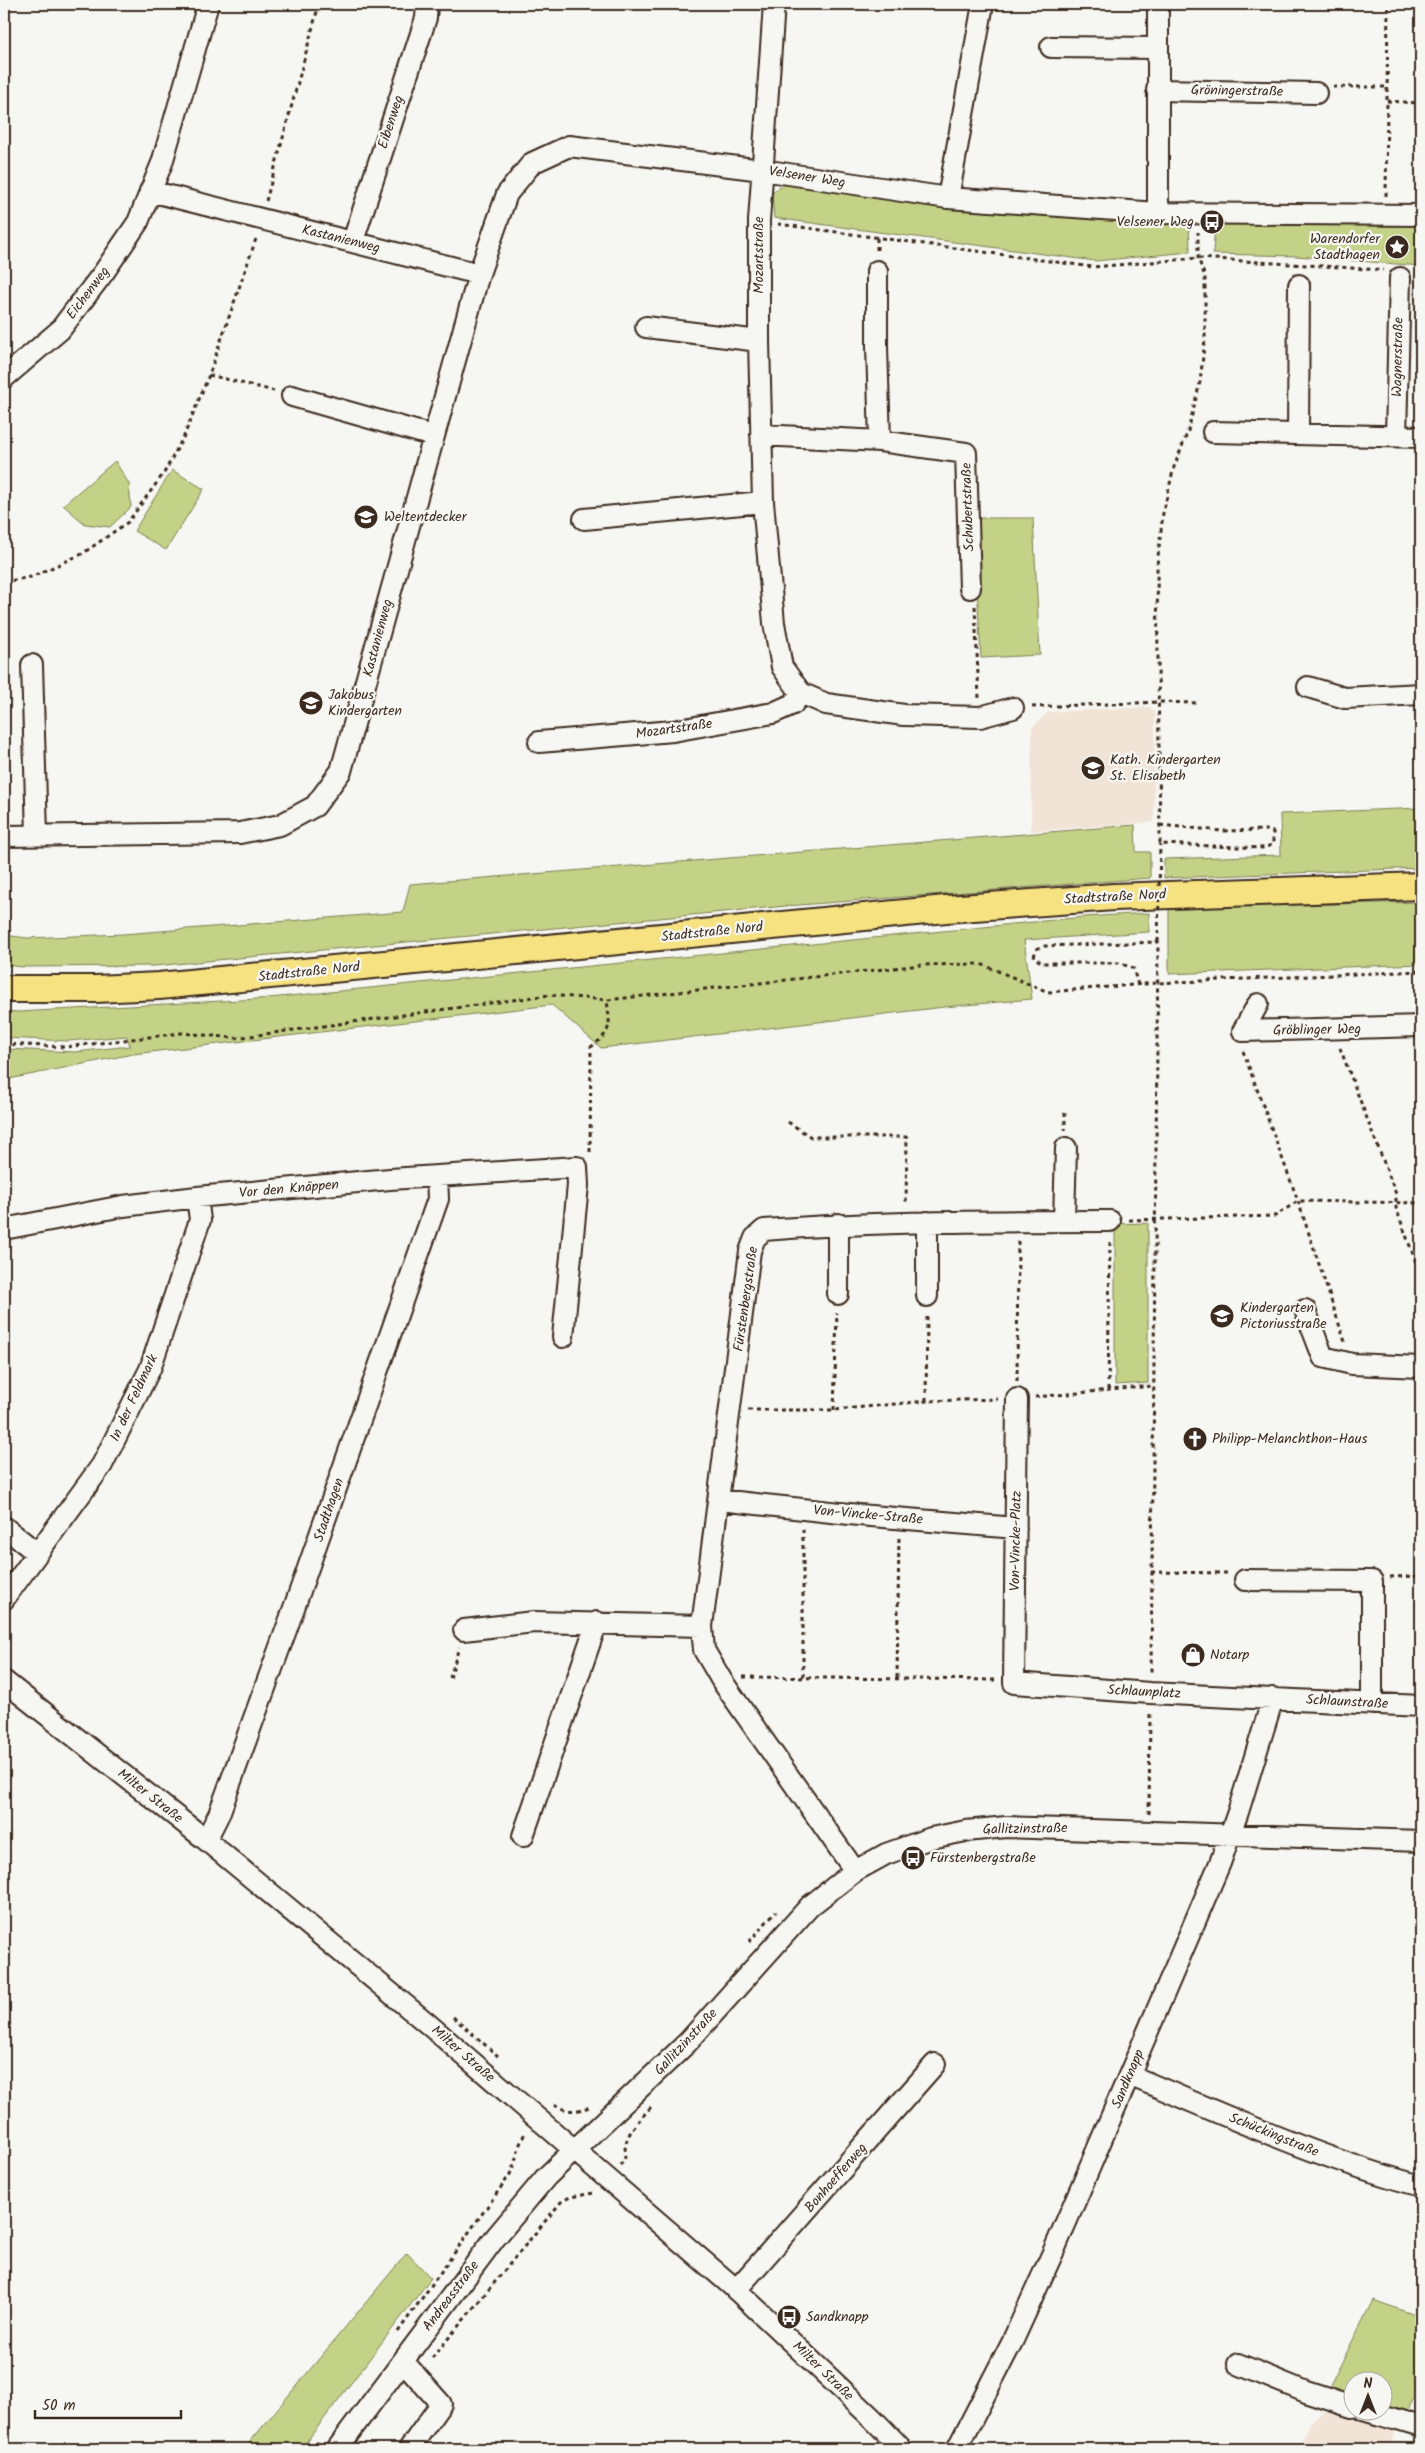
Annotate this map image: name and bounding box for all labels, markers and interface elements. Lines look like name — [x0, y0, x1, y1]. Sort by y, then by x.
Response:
street label: Gröningerstraße — [1191, 79, 1284, 103]
street label: Eibenweg — [372, 92, 410, 152]
street label: Velsener Weg — [767, 160, 847, 194]
bus stop icon: Velsener Weg — [1199, 209, 1225, 235]
place label: Velsener Weg — [1117, 211, 1194, 233]
street label: Mozartstraße — [748, 216, 770, 294]
street label: Kastanienweg — [300, 219, 382, 259]
place label: Warendorfer Stadthagen — [1310, 228, 1381, 266]
place icon: Warendorfer Stadthagen — [1384, 234, 1410, 260]
street label: Eichenweg — [61, 262, 115, 324]
street label: Wagnerstraße — [1386, 316, 1410, 397]
street label: Schubertstraße — [955, 462, 981, 552]
school or university icon: Weltentdecker — [353, 504, 379, 530]
place label: Weltentdecker — [384, 506, 468, 528]
street label: Kastanienweg — [357, 597, 399, 679]
place label: Jakobus Kindergarten — [328, 684, 402, 722]
school or university icon: Jakobus Kindergarten — [298, 690, 324, 716]
street label: Mozartstraße — [634, 713, 714, 745]
place label: Kath. Kindergarten St. Elisabeth — [1110, 749, 1221, 787]
school or university icon: Kath. Kindergarten St. Elisabeth — [1080, 755, 1106, 781]
street label: Stadtstraße Nord — [1064, 883, 1167, 911]
street label: Stadtstraße Nord — [660, 916, 765, 948]
street label: Stadtstraße Nord — [257, 956, 362, 988]
street label: Gröblinger Weg — [1273, 1018, 1361, 1042]
street label: Vor den Knäppen — [238, 1174, 340, 1204]
street label: Fürstenbergstraße — [728, 1244, 764, 1353]
place label: Kindergarten Pictoriusstraße — [1240, 1297, 1327, 1335]
school or university icon: Kindergarten Pictoriusstraße — [1209, 1303, 1235, 1329]
street label: In der Feldmark — [104, 1350, 164, 1445]
church icon: Philipp-Melanchthon-Haus — [1182, 1426, 1208, 1452]
place label: Philipp-Melanchthon-Haus — [1212, 1428, 1367, 1450]
street label: Stadthagen — [308, 1475, 350, 1545]
street label: Von-Vincke-Platz — [1004, 1491, 1028, 1591]
street label: Von-Vincke-Straße — [812, 1499, 924, 1531]
shop icon: Notarp — [1180, 1642, 1206, 1668]
place label: Notarp — [1210, 1644, 1249, 1666]
street label: Schlaunplatz — [1107, 1679, 1181, 1705]
street label: Schlaunstraße — [1305, 1689, 1389, 1715]
street label: Milter Straße — [112, 1763, 188, 1829]
street label: Gallitzinstraße — [982, 1817, 1068, 1841]
bus stop icon: Fürstenbergstraße — [900, 1845, 926, 1871]
place label: Fürstenbergstraße — [930, 1847, 1037, 1869]
street label: Gallitzinstraße — [649, 2003, 723, 2080]
street label: Milter Straße — [426, 2020, 500, 2088]
street label: Sandknapp — [1106, 2046, 1150, 2112]
street label: Schückingstraße — [1226, 2107, 1323, 2163]
street label: Bonhoefferweg — [799, 2138, 873, 2218]
street label: Andreasstraße — [417, 2255, 485, 2336]
bus stop icon: Sandknapp — [776, 2304, 802, 2330]
place label: Sandknapp — [806, 2306, 869, 2328]
street label: Milter Straße — [787, 2336, 859, 2407]
north arrow — [1342, 2370, 1392, 2420]
text: N — [1364, 2373, 1373, 2395]
scale bar — [35, 2388, 181, 2420]
text: 50 m — [42, 2394, 76, 2418]

